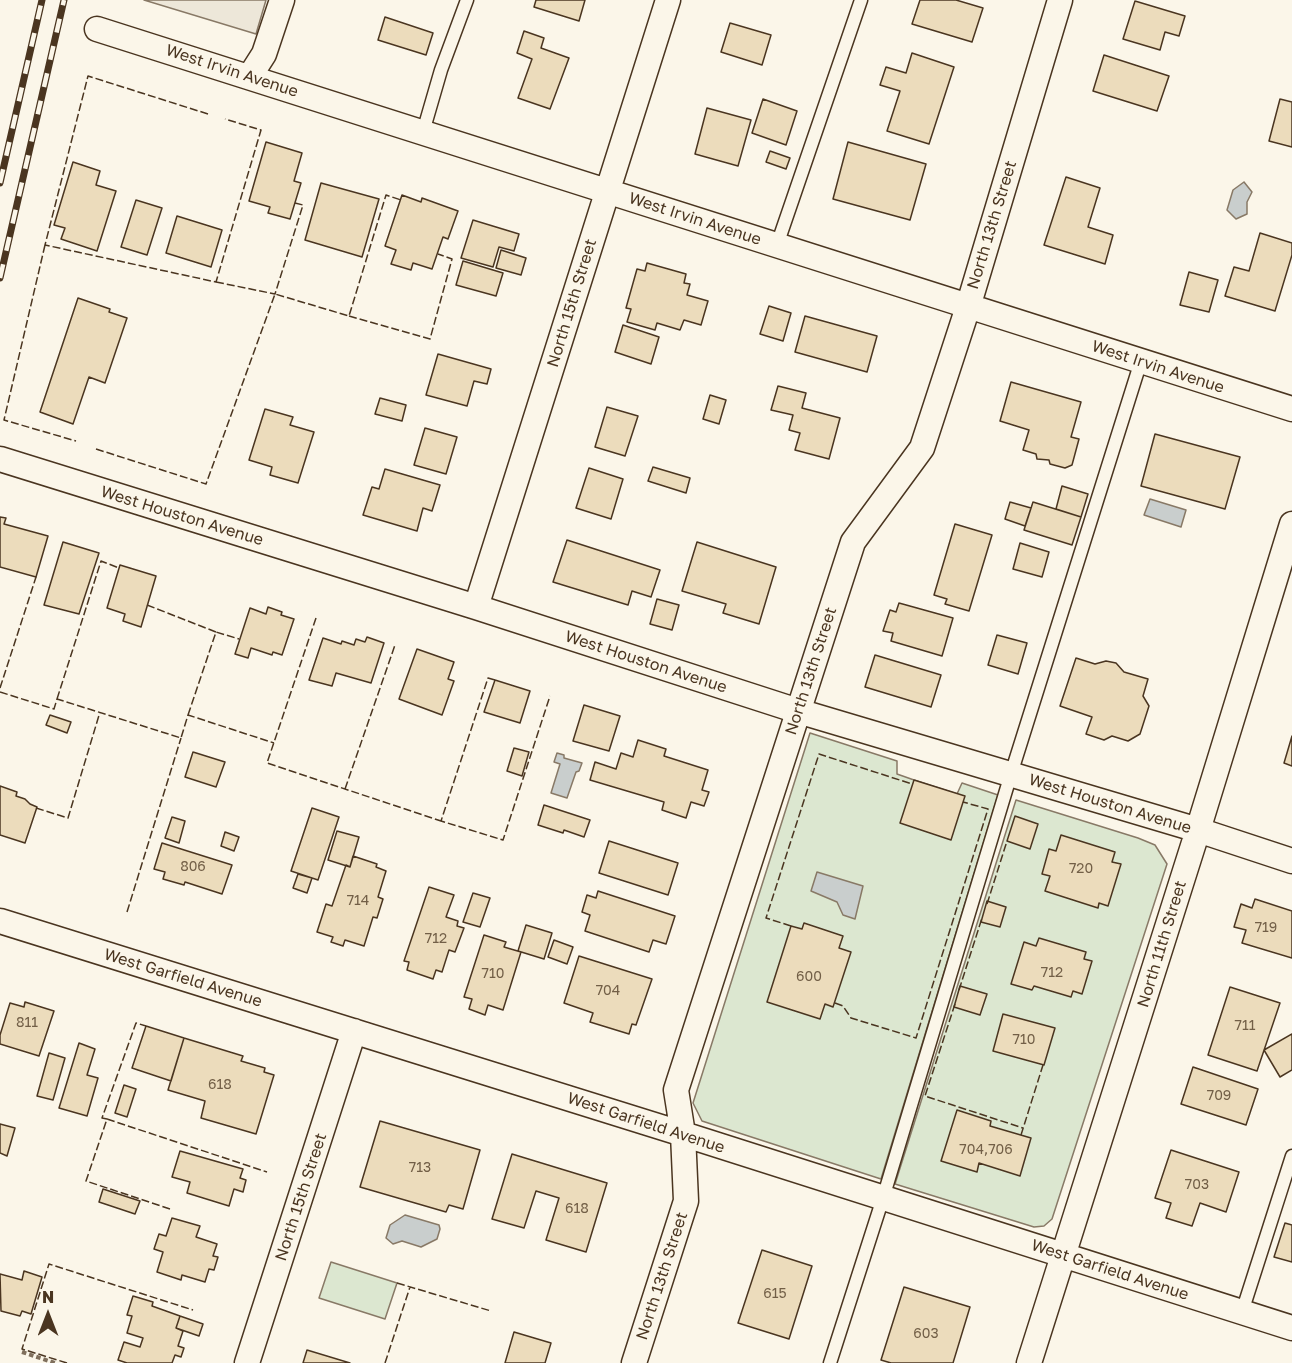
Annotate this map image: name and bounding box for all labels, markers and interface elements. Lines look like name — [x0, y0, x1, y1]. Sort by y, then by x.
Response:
street label: West Irvin Avenue — [163, 41, 301, 101]
street label: North 13th Street — [963, 158, 1021, 292]
street label: West Irvin Avenue — [626, 189, 764, 249]
street label: North 15th Street — [543, 237, 601, 369]
street label: West Irvin Avenue — [1089, 337, 1227, 397]
street label: West Houston Avenue — [98, 482, 266, 550]
street label: North 13th Street — [781, 605, 841, 737]
street label: West Houston Avenue — [563, 627, 729, 697]
street label: West Houston Avenue — [1026, 770, 1194, 838]
house number: 806 — [180, 859, 206, 875]
house number: 720 — [1069, 861, 1093, 877]
street label: North 11th Street — [1134, 878, 1190, 1010]
house number: 714 — [347, 893, 369, 909]
house number: 719 — [1255, 920, 1277, 936]
house number: 712 — [425, 931, 447, 947]
street label: West Garfield Avenue — [102, 945, 264, 1011]
house number: 712 — [1041, 965, 1063, 981]
house number: 710 — [482, 966, 504, 982]
house number: 600 — [796, 969, 822, 985]
house number: 704 — [596, 983, 620, 999]
house number: 811 — [16, 1015, 38, 1031]
house number: 711 — [1235, 1018, 1255, 1034]
house number: 710 — [1013, 1032, 1035, 1048]
house number: 618 — [208, 1077, 232, 1093]
street label: West Garfield Avenue — [565, 1088, 727, 1158]
house number: 709 — [1207, 1088, 1231, 1104]
street label: North 15th Street — [271, 1131, 331, 1263]
house number: 704,706 — [959, 1142, 1013, 1158]
house number: 713 — [409, 1160, 431, 1176]
house number: 703 — [1185, 1177, 1209, 1193]
house number: 618 — [565, 1201, 589, 1217]
street label: North 13th Street — [632, 1210, 692, 1342]
street label: West Garfield Avenue — [1029, 1235, 1191, 1305]
north arrow — [18, 1285, 78, 1345]
house number: 615 — [763, 1286, 787, 1302]
text: N — [42, 1287, 54, 1307]
house number: 603 — [913, 1326, 939, 1342]

